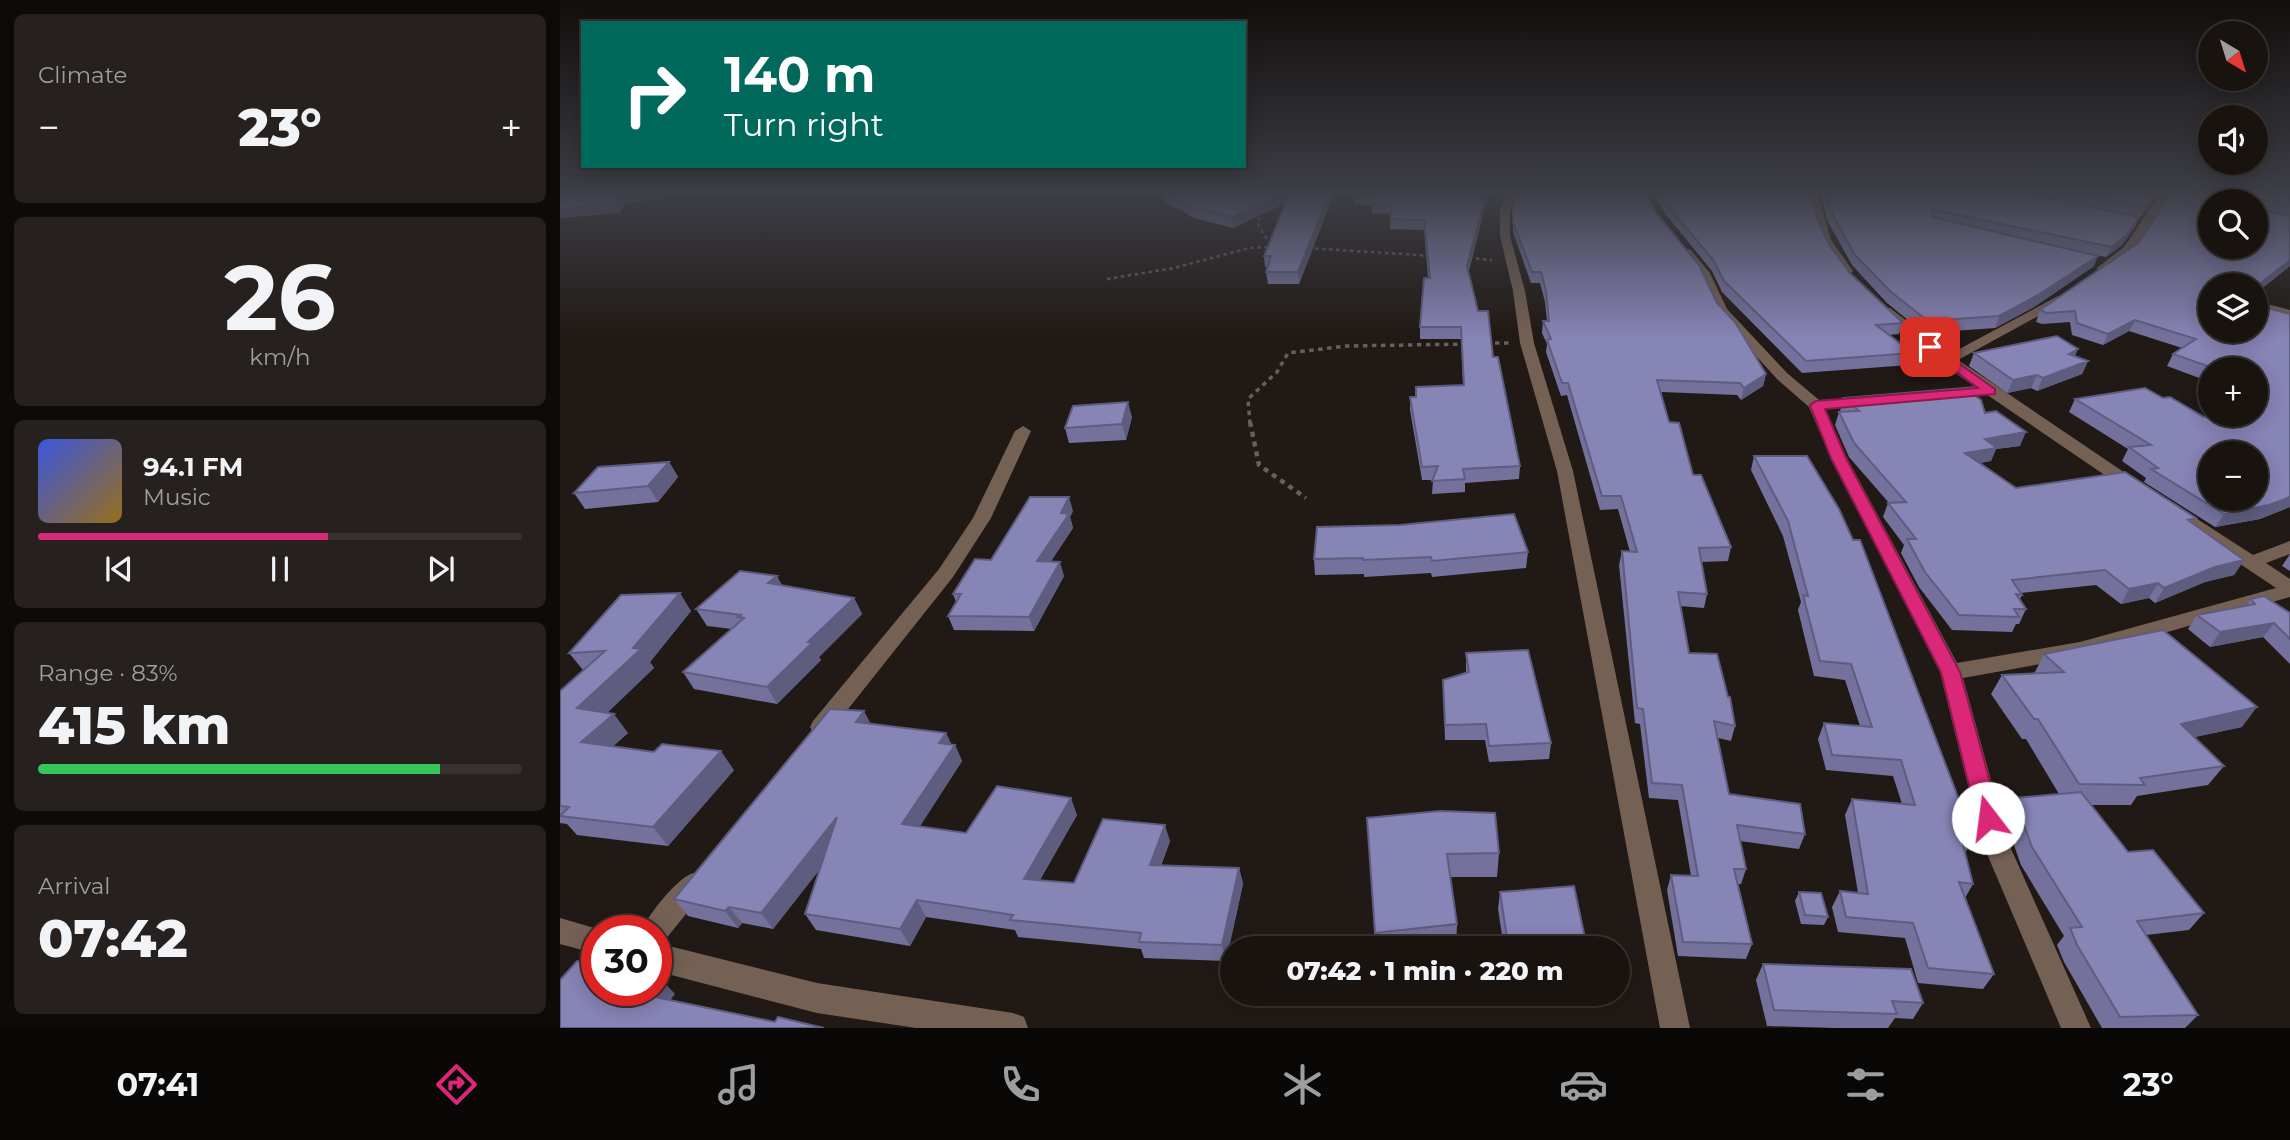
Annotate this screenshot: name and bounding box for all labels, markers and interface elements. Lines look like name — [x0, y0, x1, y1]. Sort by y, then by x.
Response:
north arrow — [2198, 21, 2268, 91]
map controls — [2198, 21, 2268, 511]
text: 140 m — [724, 45, 876, 104]
icon: right — [609, 49, 700, 140]
text: Climate — [38, 61, 127, 89]
text: 23° — [238, 96, 322, 159]
text: − — [38, 104, 60, 151]
text: + — [500, 104, 522, 151]
text: Turn right — [724, 105, 884, 144]
button: sound — [2198, 105, 2268, 175]
button: search — [2198, 189, 2268, 259]
text: 26 — [224, 242, 336, 353]
button: layers — [2198, 273, 2268, 343]
pin — [1900, 317, 1960, 377]
icon: arrive — [1911, 328, 1949, 366]
text: km/h — [249, 343, 311, 371]
button: + — [2198, 357, 2268, 427]
button: − — [2198, 441, 2268, 511]
text: 94.1 FM — [143, 451, 243, 483]
text: Music — [143, 483, 211, 511]
icon: previous — [100, 550, 138, 588]
icon: pause — [261, 550, 299, 588]
icon: next — [422, 550, 460, 588]
text: Range · 83% — [38, 659, 178, 687]
text: 415 km — [38, 694, 230, 757]
position arrow — [1951, 781, 2025, 855]
text: Arrival — [38, 872, 111, 900]
text: 07:42 — [38, 907, 188, 970]
speed limit sign: 30 — [581, 915, 672, 1006]
text: 07:42 · 1 min · 220 m — [1286, 955, 1564, 987]
icon: directions — [432, 1060, 481, 1109]
icon: music — [714, 1060, 763, 1109]
icon: phone — [996, 1060, 1045, 1109]
icon: climate — [1278, 1060, 1327, 1109]
icon: car — [1559, 1060, 1608, 1109]
icon: filters — [1841, 1060, 1890, 1109]
text: 07:41 — [116, 1065, 199, 1104]
text: 23° — [2123, 1065, 2174, 1104]

